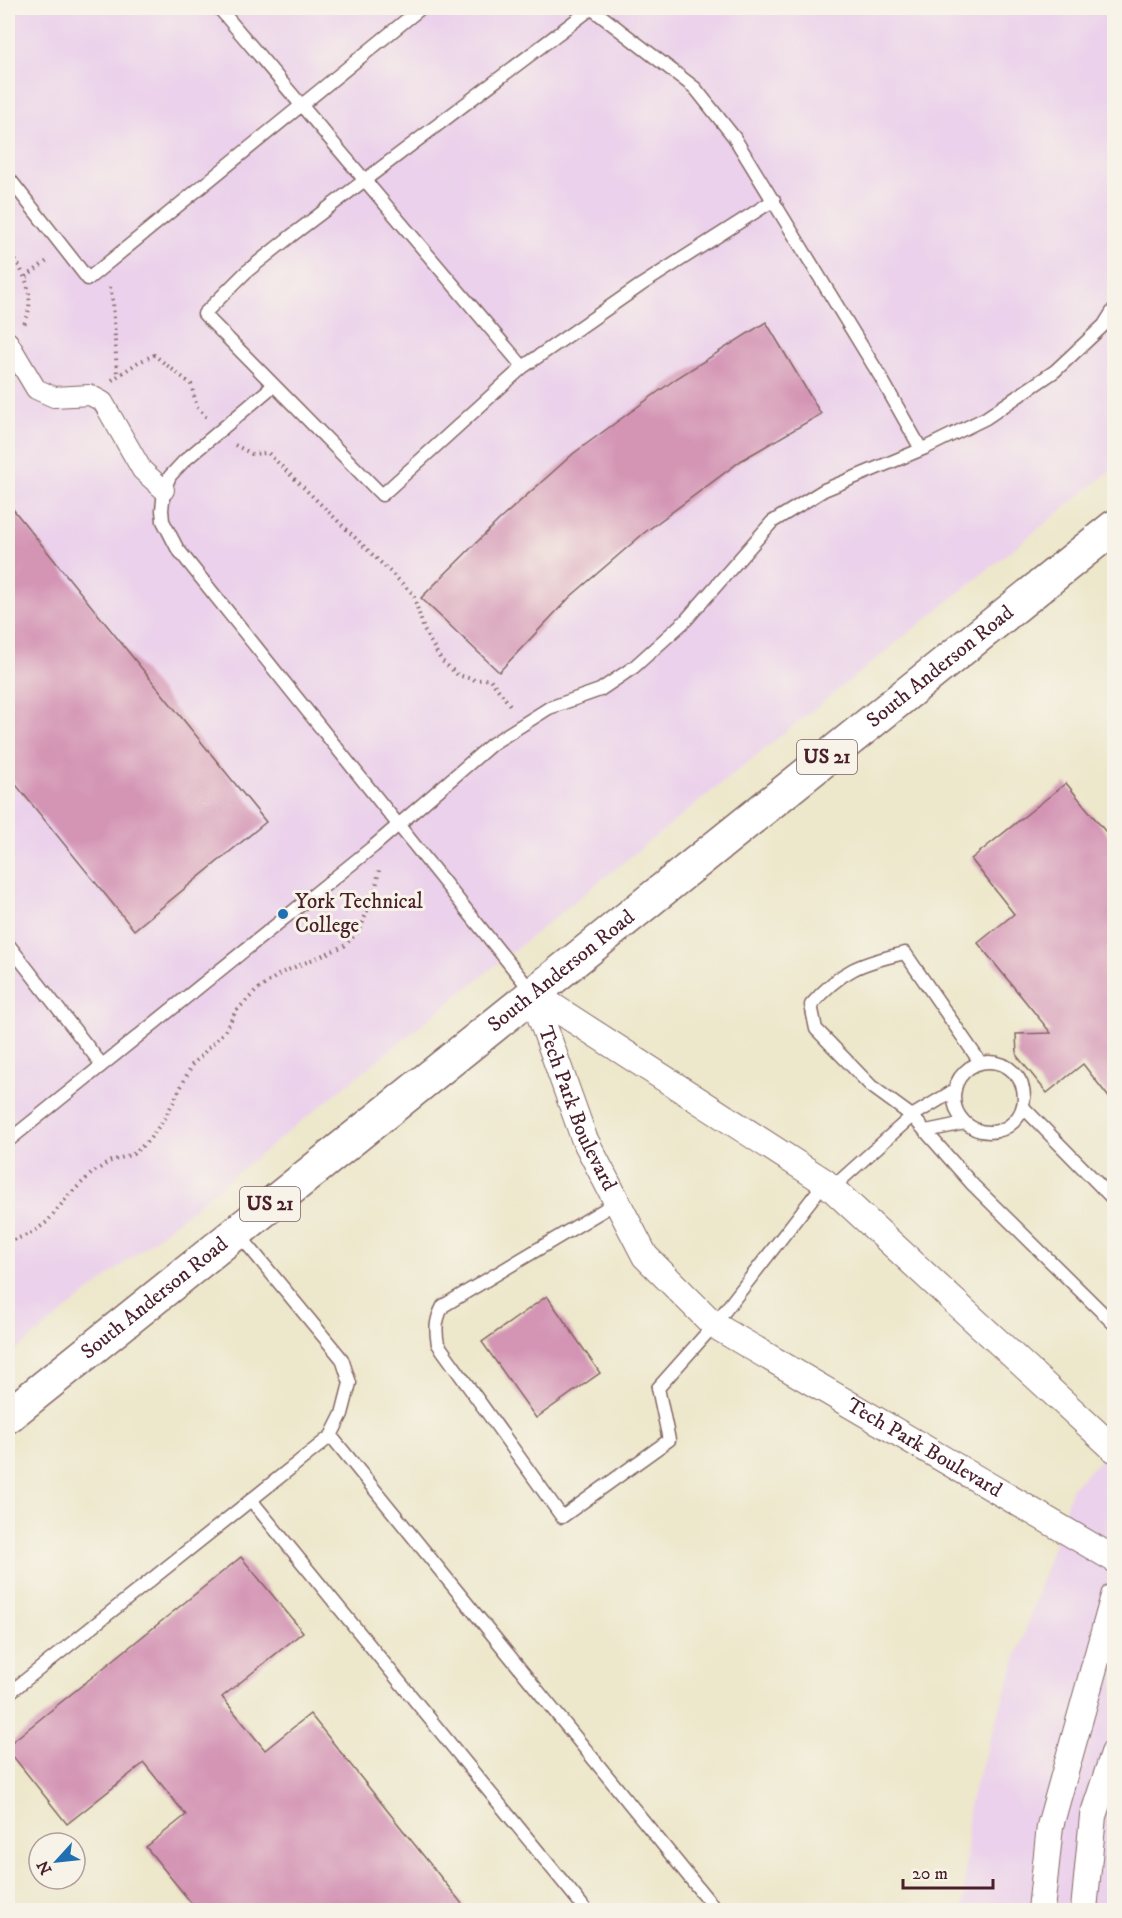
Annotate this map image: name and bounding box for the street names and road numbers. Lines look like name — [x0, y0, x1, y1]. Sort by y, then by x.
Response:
street label: South Anderson Road — [861, 599, 1019, 734]
road number: US 21 — [797, 740, 857, 774]
street label: South Anderson Road — [483, 904, 641, 1038]
street label: Tech Park Boulevard — [532, 1023, 622, 1196]
road number: US 21 — [240, 1187, 300, 1221]
street label: South Anderson Road — [76, 1231, 234, 1365]
street label: Tech Park Boulevard — [842, 1392, 1007, 1504]

